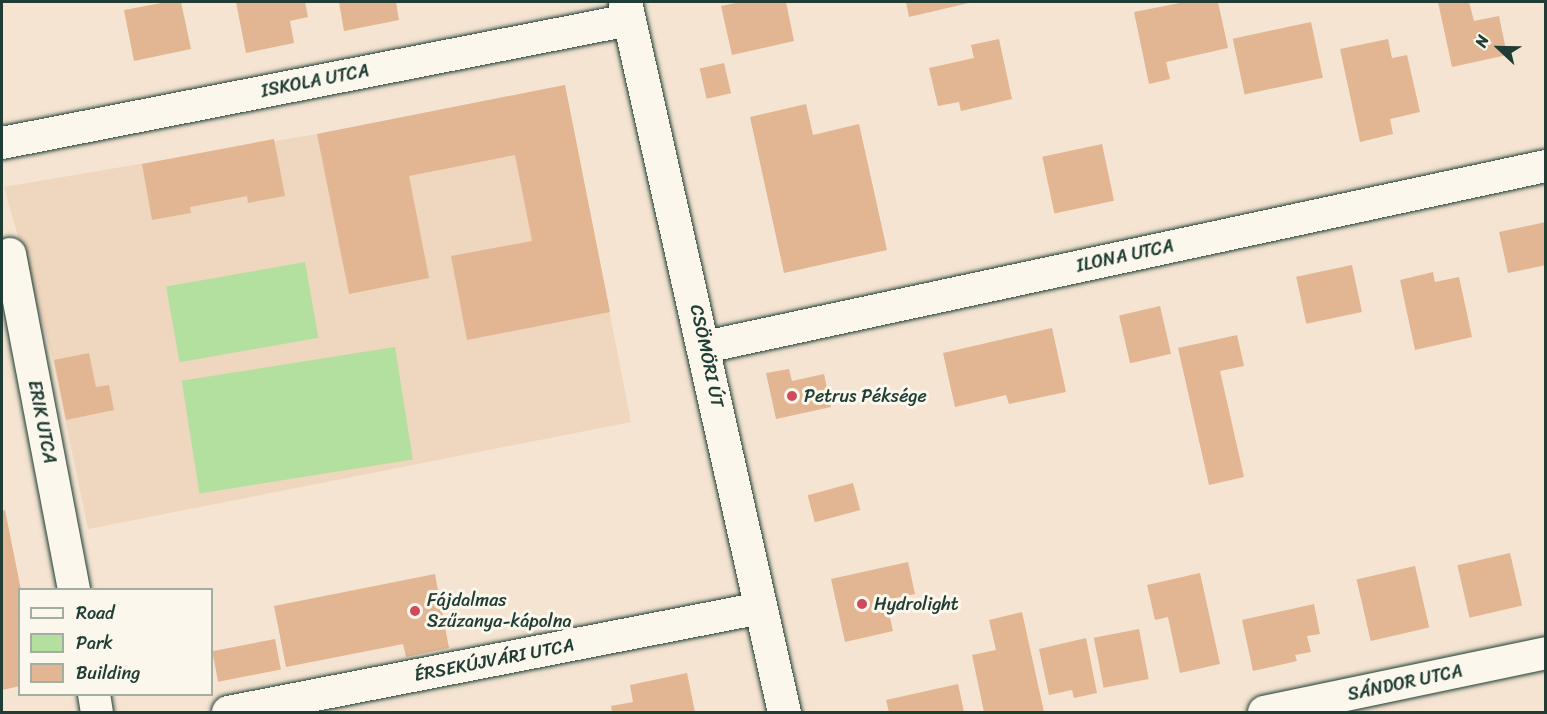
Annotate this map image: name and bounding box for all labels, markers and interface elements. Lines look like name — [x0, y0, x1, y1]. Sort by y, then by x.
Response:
north arrow — [1469, 18, 1529, 78]
text: N — [1466, 30, 1497, 52]
street label: ISKOLA UTCA — [259, 60, 371, 102]
street label: ILONA UTCA — [1074, 235, 1176, 277]
street label: CSÖMÖRI ÚT — [686, 302, 728, 410]
street label: ERIK UTCA — [23, 378, 61, 466]
place label: Petrus Péksége — [804, 385, 927, 407]
marker: Petrus Péksége — [785, 389, 799, 403]
legend — [18, 588, 213, 696]
place label: Fájdalmas Szűzanya-kápolna — [427, 590, 571, 632]
place label: Hydrolight — [874, 593, 959, 615]
text: Road — [76, 597, 115, 629]
marker: Hydrolight — [855, 597, 869, 611]
marker: Fájdalmas Szűzanya-kápolna — [408, 604, 422, 618]
text: Park — [76, 627, 113, 659]
street label: ÉRSEKÚJVÁRI UTCA — [412, 634, 576, 686]
text: Building — [76, 657, 140, 689]
street label: SÁNDOR UTCA — [1345, 660, 1465, 706]

